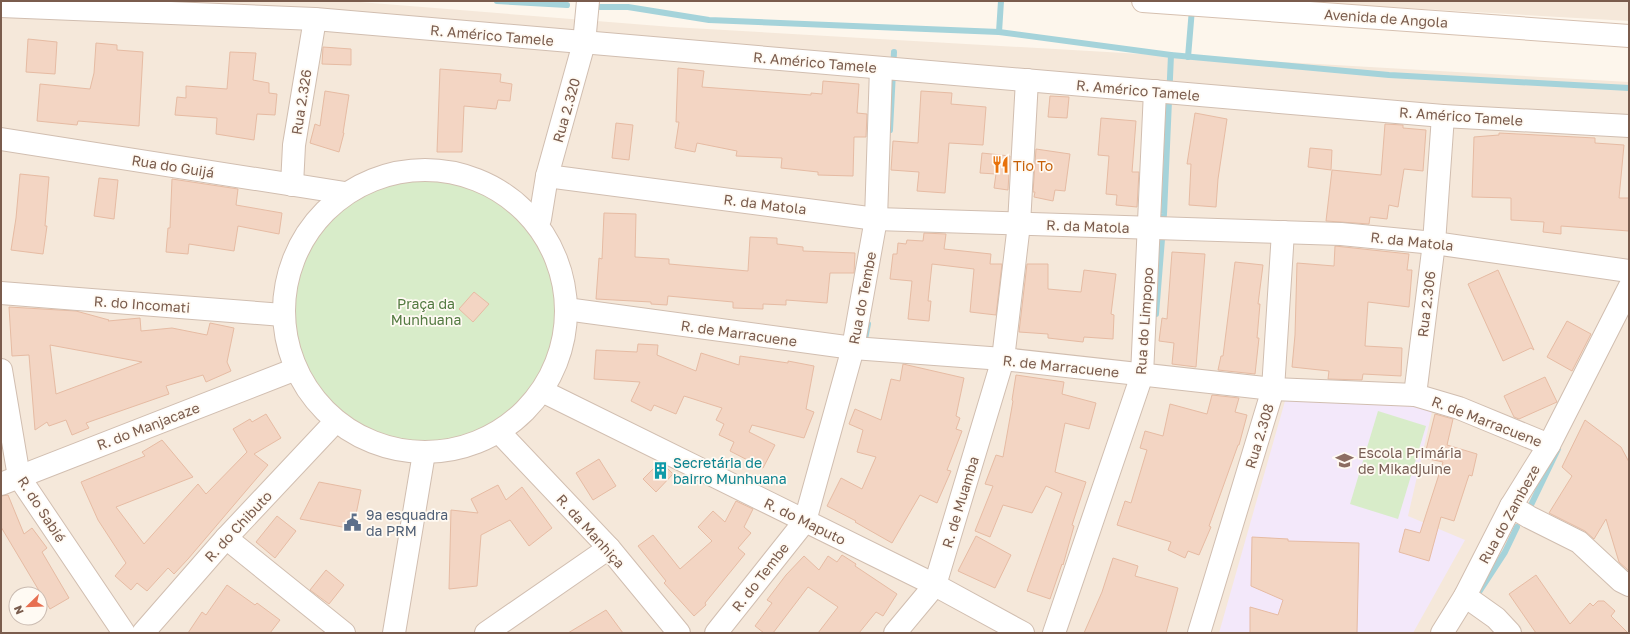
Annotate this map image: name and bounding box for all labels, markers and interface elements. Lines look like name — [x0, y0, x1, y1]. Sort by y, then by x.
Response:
street label: Avenida de Angola — [1323, 5, 1449, 31]
street label: R. Américo Tamele — [429, 21, 555, 49]
street label: R. Américo Tamele — [752, 48, 878, 76]
street label: Rua 2.326 — [287, 68, 315, 136]
street label: Rua 2.320 — [549, 76, 583, 144]
street label: R. Américo Tamele — [1075, 76, 1201, 104]
street label: R. Américo Tamele — [1398, 103, 1524, 129]
street label: Rua do Guijá — [130, 151, 216, 181]
restaurant icon: Tio To — [990, 155, 1010, 175]
place label: Tio To — [1013, 157, 1053, 174]
street label: R. da Matola — [723, 190, 807, 218]
street label: R. da Matola — [1046, 216, 1130, 236]
street label: R. da Matola — [1370, 228, 1454, 254]
street label: Rua do Tembe — [845, 250, 879, 346]
street label: Rua do Limpopo — [1132, 267, 1156, 375]
street label: Rua 2.306 — [1413, 270, 1439, 338]
street label: R. do Incomati — [93, 292, 191, 316]
park label: Praça da Munhuana — [391, 295, 461, 328]
street label: R. de Marracuene — [680, 316, 798, 350]
street label: R. de Marracuene — [1002, 351, 1120, 381]
street label: R. de Marracuene — [1429, 392, 1545, 450]
street label: R. do Manjacaze — [94, 399, 202, 453]
street label: Rua 2.308 — [1241, 402, 1277, 470]
place label: Escola Primária de Mikadjuine — [1358, 444, 1462, 477]
school or university icon: Escola Primária de Mikadjuine — [1335, 450, 1355, 470]
place label: Secretária de bairro Munhuana — [673, 454, 787, 487]
street label: R. de Muamba — [938, 454, 982, 550]
building icon: Secretária de bairro Munhuana — [650, 460, 670, 480]
street label: Rua do Zambeze — [1475, 462, 1543, 566]
street label: R. do Sabié — [14, 473, 70, 545]
street label: R. do Chibuto — [201, 487, 275, 565]
street label: R. da Manhiça — [553, 490, 629, 572]
street label: R. do Maputo — [761, 494, 849, 548]
place label: 9a esquadra da PRM — [366, 506, 448, 539]
public building icon: 9a esquadra da PRM — [343, 512, 363, 532]
street label: R. do Tembe — [728, 539, 792, 615]
north arrow — [8, 586, 48, 626]
text: N — [11, 604, 26, 616]

